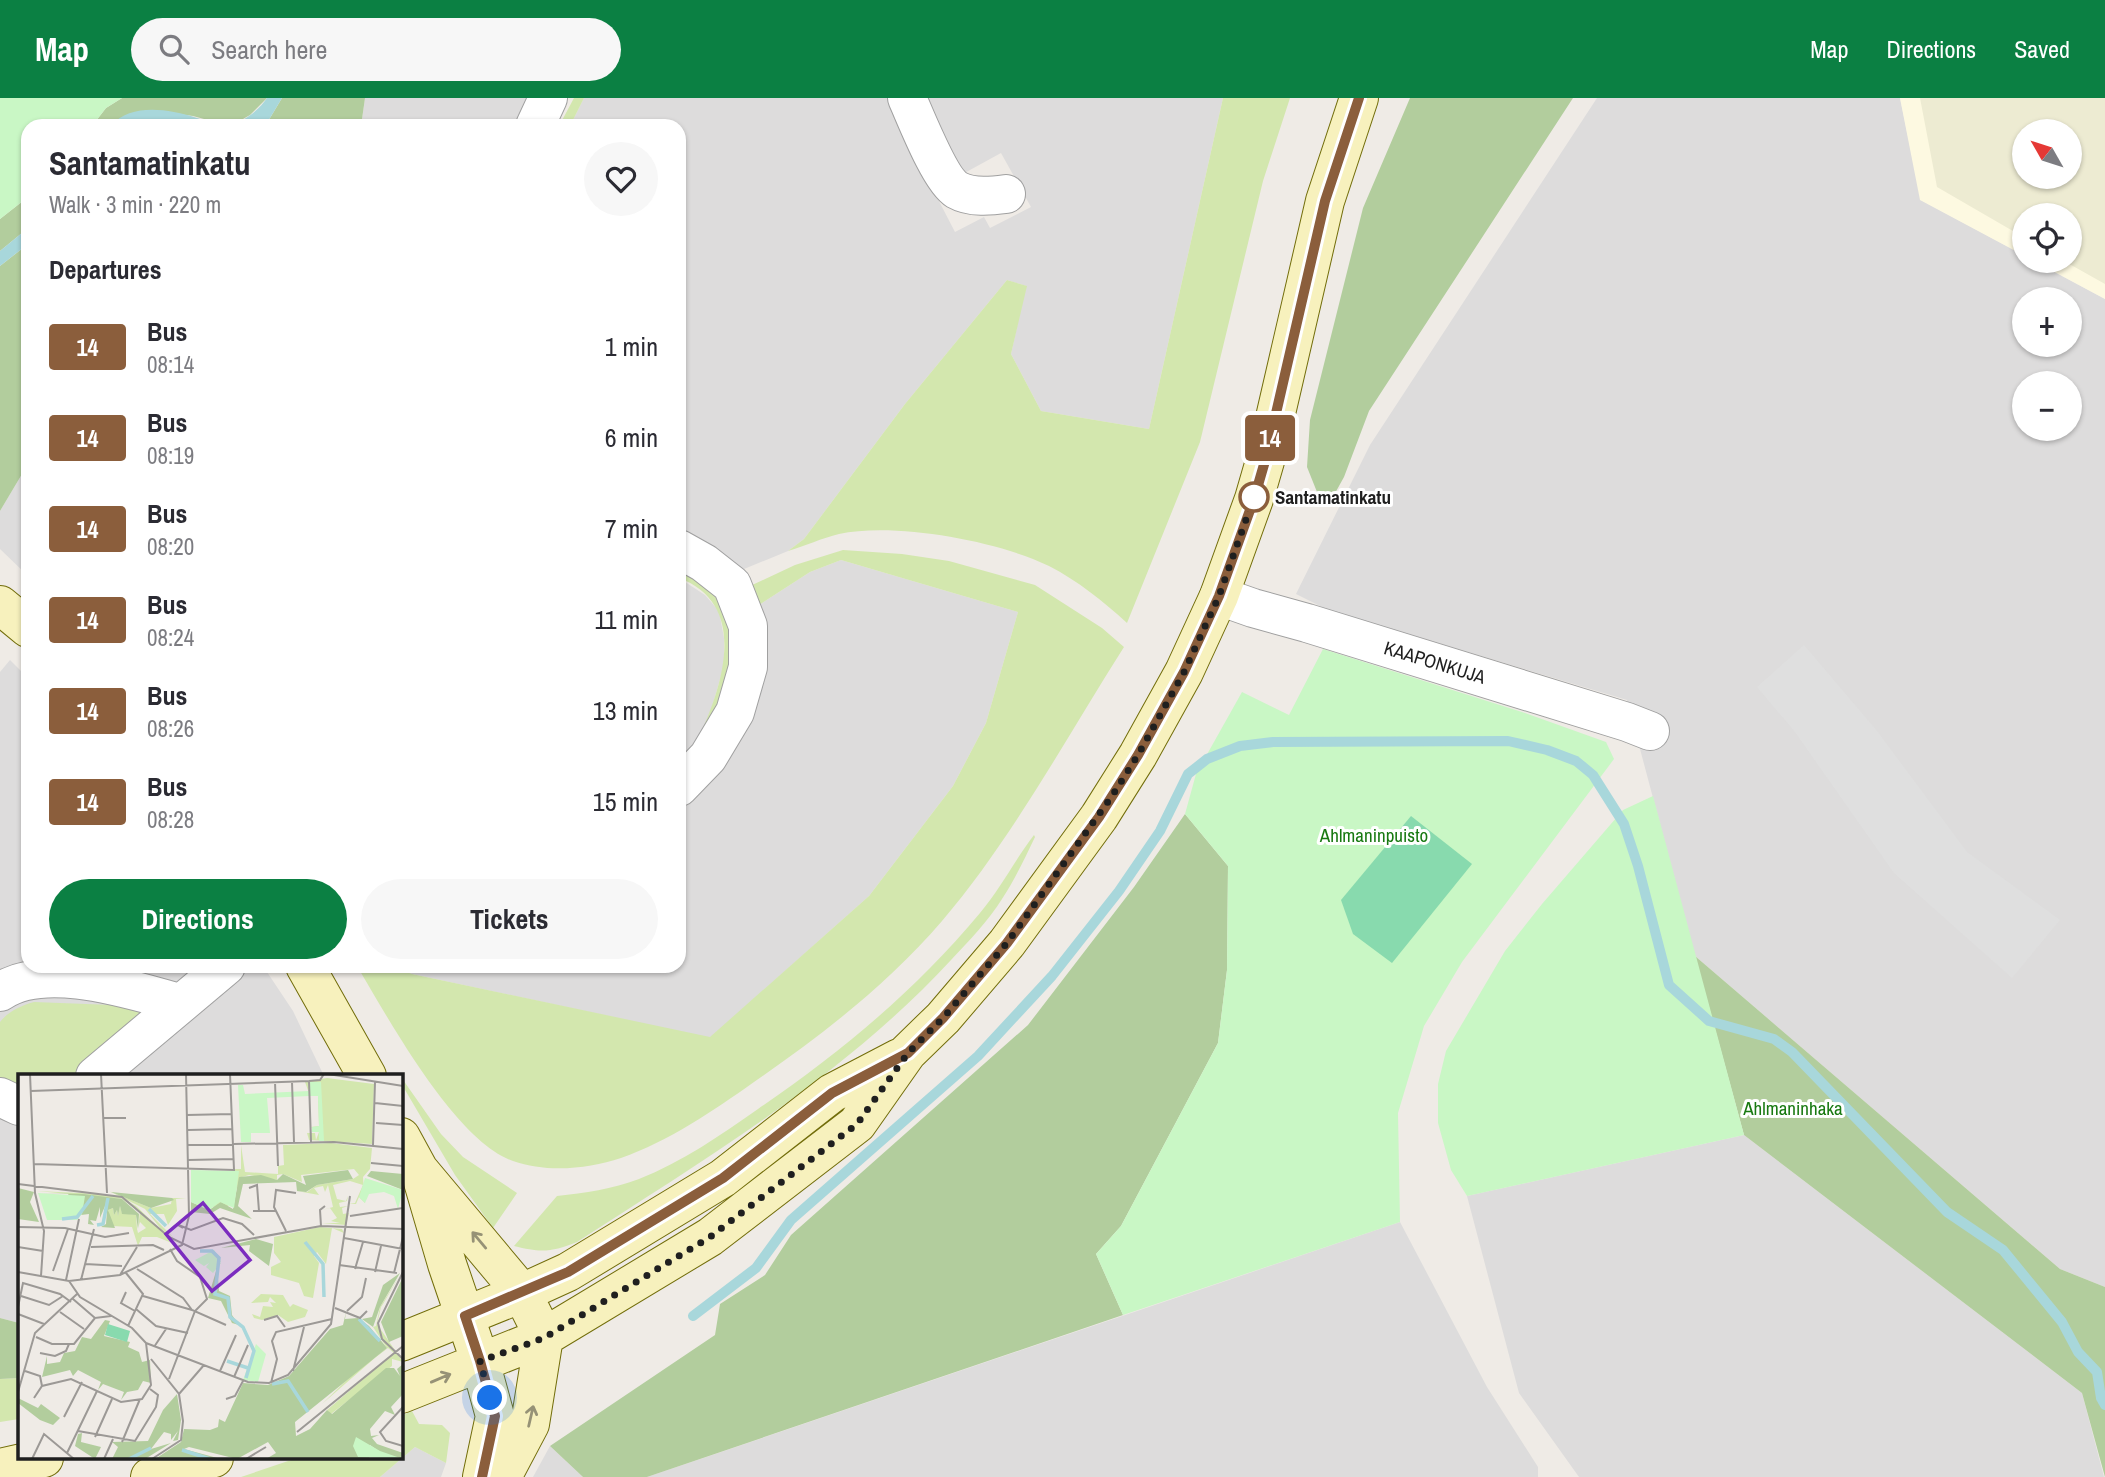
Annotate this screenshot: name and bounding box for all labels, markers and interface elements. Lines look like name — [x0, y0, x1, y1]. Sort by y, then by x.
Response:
search box — [131, 18, 621, 81]
text: Map — [35, 27, 89, 71]
icon: search — [155, 30, 193, 68]
text: Search here — [211, 32, 327, 67]
text: Map — [1810, 33, 1848, 65]
text: Directions — [1886, 33, 1976, 65]
text: Saved — [2014, 33, 2070, 65]
north arrow — [2012, 119, 2082, 189]
map controls — [2012, 119, 2082, 441]
text: Santamatinkatu — [49, 141, 251, 185]
button: heart — [584, 142, 658, 216]
text: Walk · 3 min · 220 m — [49, 189, 221, 220]
button: locate — [2012, 203, 2082, 273]
text: Departures — [49, 252, 162, 287]
button: + — [2012, 287, 2082, 357]
text: Bus — [147, 314, 187, 349]
text: 1 min — [605, 329, 658, 364]
text: 14 — [77, 331, 98, 363]
text: 08:14 — [147, 349, 194, 380]
button: − — [2012, 371, 2082, 441]
text: Bus — [147, 405, 187, 440]
line badge: 14 — [1238, 415, 1302, 461]
text: 6 min — [605, 420, 658, 455]
text: 14 — [77, 422, 98, 454]
text: 14 — [1259, 422, 1281, 454]
text: 08:19 — [147, 440, 194, 471]
marker: Santamatinkatu — [1239, 482, 1269, 512]
place label: Santamatinkatu — [1275, 484, 1391, 510]
text: Bus — [147, 496, 187, 531]
text: 7 min — [605, 511, 658, 546]
text: 14 — [77, 513, 98, 545]
text: 08:20 — [147, 531, 194, 562]
text: Bus — [147, 587, 187, 622]
text: 11 min — [594, 602, 658, 637]
text: 14 — [77, 604, 98, 636]
text: 08:24 — [147, 622, 194, 653]
street label: KAAPONKUJA — [1381, 634, 1489, 690]
text: Bus — [147, 678, 187, 713]
text: 13 min — [593, 693, 658, 728]
text: 14 — [77, 695, 98, 727]
text: 08:26 — [147, 713, 194, 744]
text: Bus — [147, 769, 187, 804]
text: 15 min — [593, 784, 658, 819]
text: 14 — [77, 786, 98, 818]
text: 08:28 — [147, 804, 194, 835]
park label: Ahlmaninpuisto — [1319, 822, 1428, 848]
button: Directions — [49, 879, 347, 959]
button: Tickets — [361, 879, 658, 959]
inset map — [18, 1074, 402, 1460]
park label: Ahlmaninhaka — [1742, 1095, 1843, 1121]
one-way arrow — [471, 1231, 487, 1249]
one-way arrow — [429, 1371, 451, 1384]
your location — [472, 1380, 507, 1415]
one-way arrow — [524, 1405, 538, 1428]

